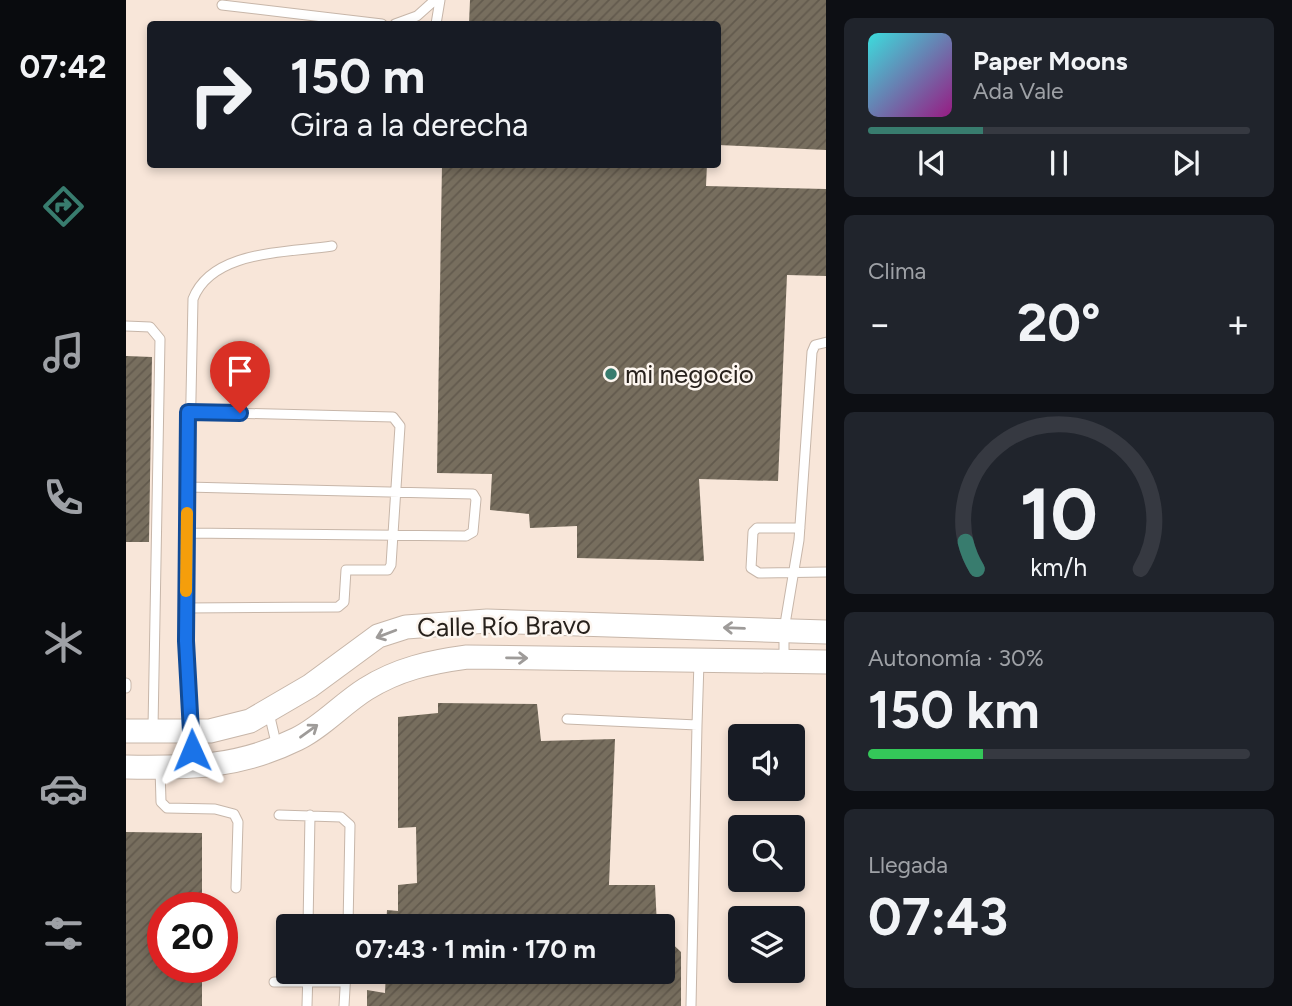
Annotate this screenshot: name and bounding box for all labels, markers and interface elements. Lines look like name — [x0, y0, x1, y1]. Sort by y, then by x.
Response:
text: Paper Moons — [973, 45, 1128, 77]
text: 150 m — [290, 46, 425, 105]
text: 07:42 — [20, 48, 106, 86]
icon: right — [175, 49, 266, 140]
text: Ada Vale — [973, 77, 1064, 105]
text: Gira a la derecha — [290, 106, 528, 144]
icon: previous — [913, 144, 951, 182]
icon: pause — [1040, 144, 1078, 182]
icon: next — [1167, 144, 1205, 182]
icon: directions — [39, 182, 88, 231]
text: Clima — [868, 257, 926, 285]
text: 20° — [1017, 292, 1101, 354]
text: − — [868, 301, 892, 347]
text: + — [1226, 301, 1250, 347]
icon: music — [39, 328, 88, 377]
pin — [210, 341, 270, 413]
icon: arrive — [221, 352, 259, 390]
place label: mi negocio — [625, 358, 754, 390]
marker: mi negocio — [603, 366, 619, 382]
text: 10 — [1020, 470, 1098, 557]
icon: phone — [39, 473, 88, 522]
text: km/h — [1030, 552, 1088, 582]
street label: Calle Río Bravo — [417, 608, 591, 644]
icon: climate — [39, 618, 88, 667]
one-way arrow — [723, 622, 746, 635]
one-way arrow — [375, 629, 397, 641]
text: Autonomía · 30% — [868, 644, 1044, 672]
one-way arrow — [505, 651, 528, 665]
text: 150 km — [868, 679, 1040, 741]
position arrow — [155, 713, 229, 787]
one-way arrow — [299, 724, 318, 738]
map controls — [728, 724, 805, 983]
button: sound — [728, 724, 805, 801]
icon: car — [39, 764, 88, 813]
button: search — [728, 815, 805, 892]
text: Llegada — [868, 851, 948, 879]
text: 07:43 — [868, 886, 1008, 948]
speed limit sign: 20 — [147, 892, 238, 983]
button: layers — [728, 906, 805, 983]
icon: filters — [39, 909, 88, 958]
text: 07:43 · 1 min · 170 m — [355, 933, 596, 965]

